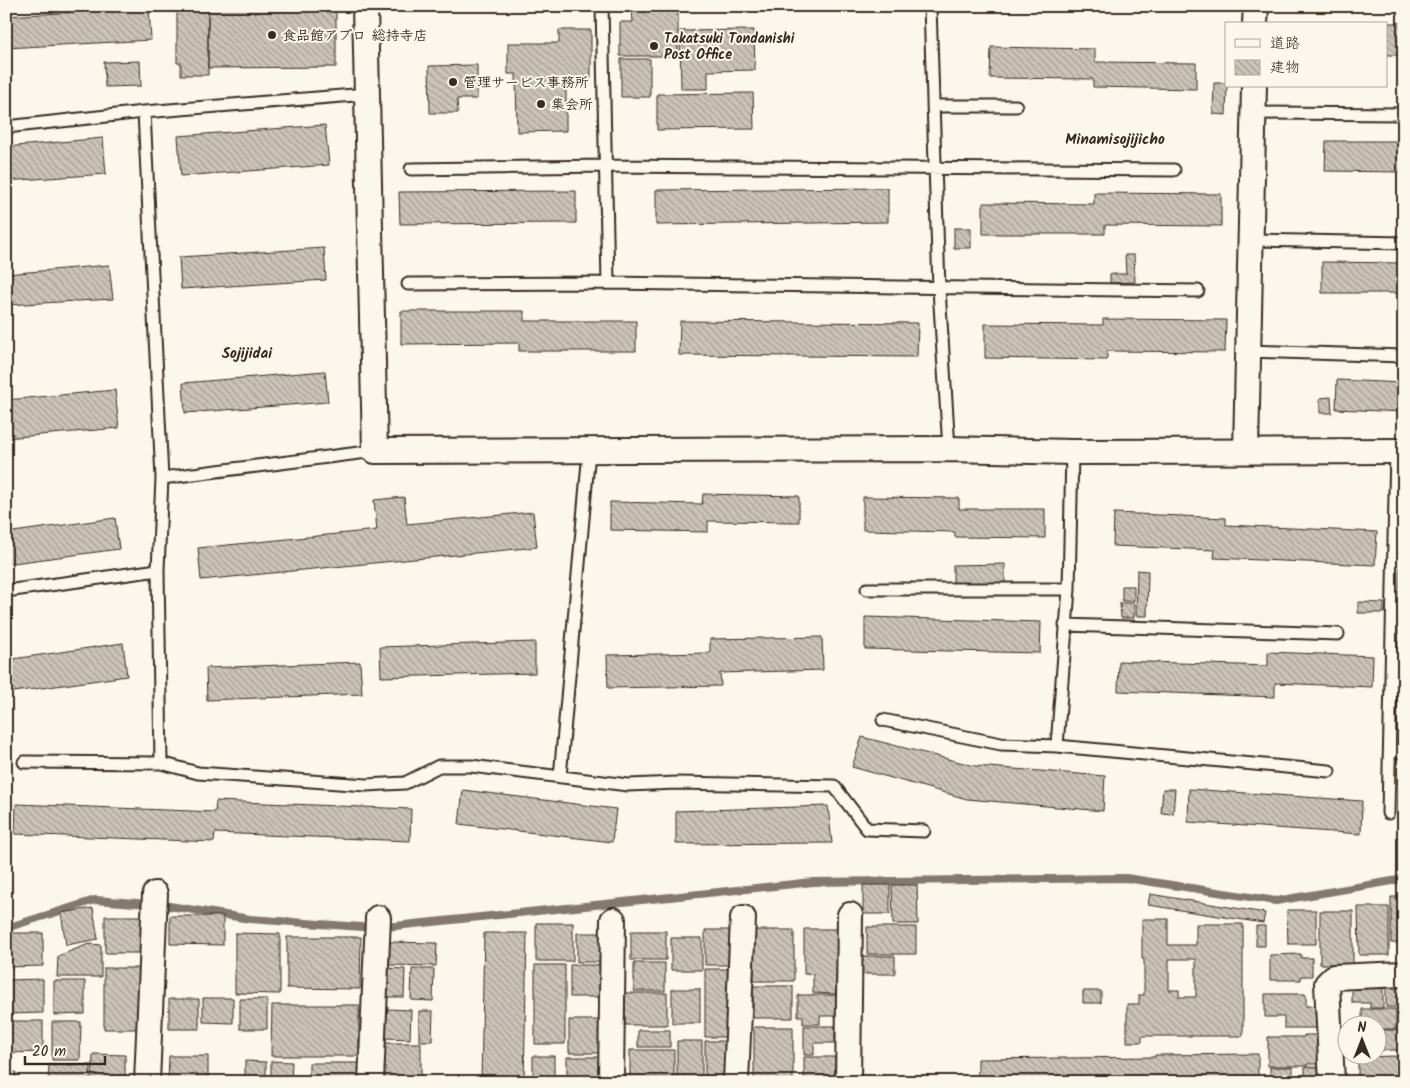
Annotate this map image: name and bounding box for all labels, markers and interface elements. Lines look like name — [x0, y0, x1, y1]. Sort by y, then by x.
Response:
legend — [1225, 22, 1388, 88]
place label: 食品館アプロ 総持寺店 — [282, 25, 427, 47]
place label: Takatsuki Tondanishi Post Office — [664, 28, 795, 66]
marker: 食品館アプロ 総持寺店 — [266, 29, 278, 41]
text: 道路 — [1270, 32, 1300, 56]
marker: Takatsuki Tondanishi Post Office — [648, 40, 660, 52]
text: 建物 — [1270, 56, 1300, 80]
place label: 管理サービス事務所 — [463, 72, 589, 94]
marker: 管理サービス事務所 — [447, 76, 459, 88]
place label: 集会所 — [551, 94, 593, 116]
marker: 集会所 — [535, 98, 547, 110]
district label: Minamisojijicho — [1065, 128, 1165, 152]
district label: Sojijidai — [222, 342, 273, 366]
north arrow — [1338, 1016, 1388, 1066]
text: N — [1358, 1017, 1367, 1039]
scale bar — [25, 1033, 105, 1065]
text: 20 m — [32, 1040, 66, 1064]

